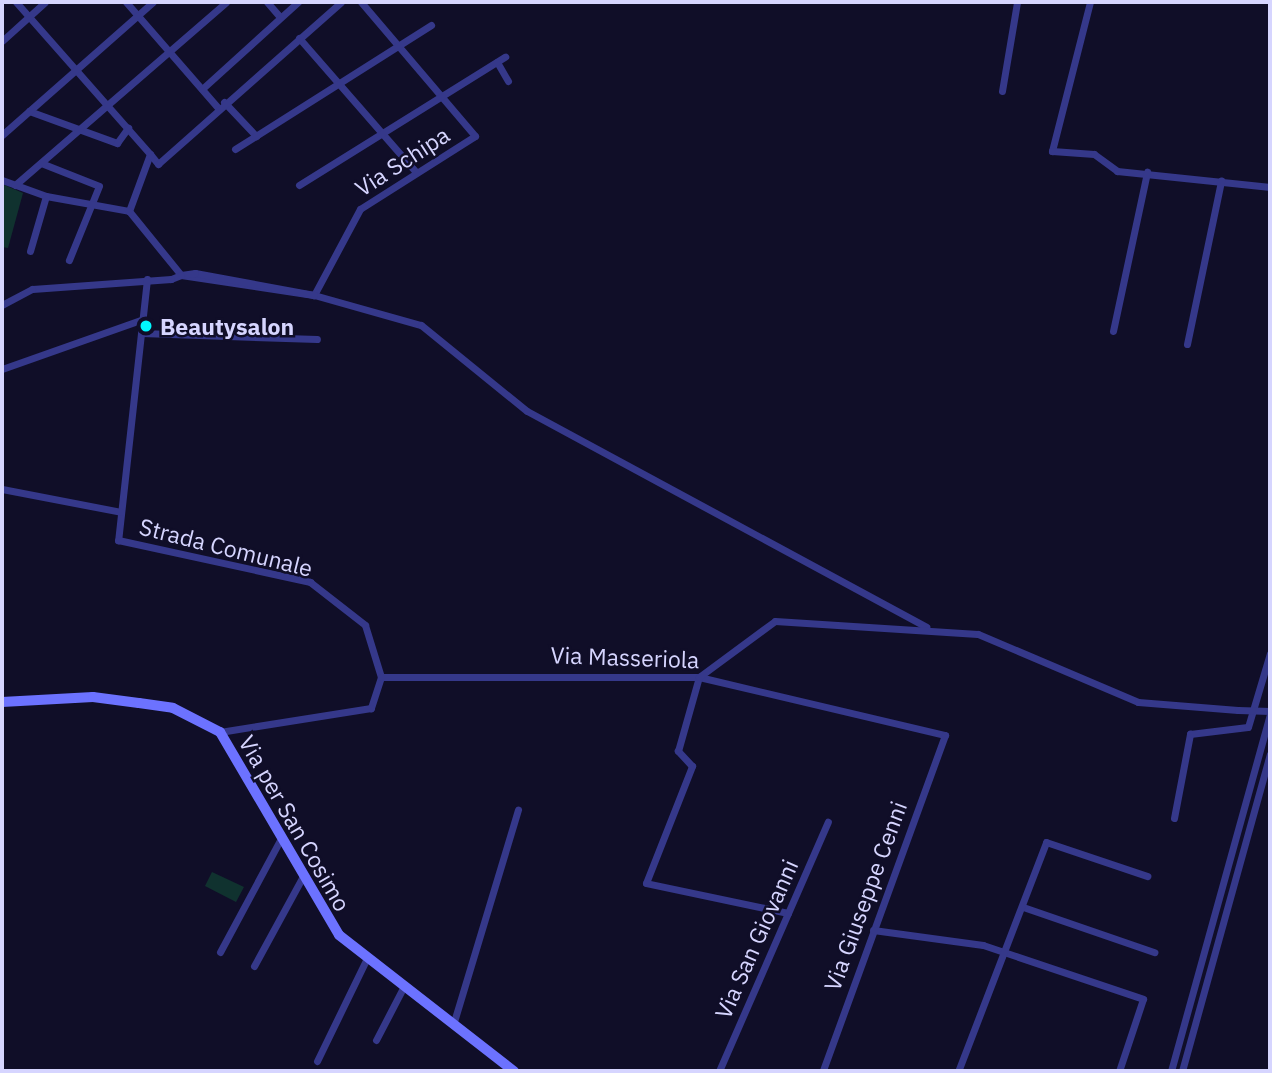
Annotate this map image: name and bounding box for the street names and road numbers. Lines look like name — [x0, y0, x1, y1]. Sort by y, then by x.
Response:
street label: Via Schipa — [350, 120, 454, 202]
street label: Strada Comunale — [136, 512, 316, 582]
street label: Via Masseriola — [550, 641, 700, 673]
street label: Via per San Cosimo — [233, 730, 357, 916]
street label: Via Giuseppe Cenni — [818, 797, 912, 995]
street label: Via San Giovanni — [709, 855, 803, 1023]

